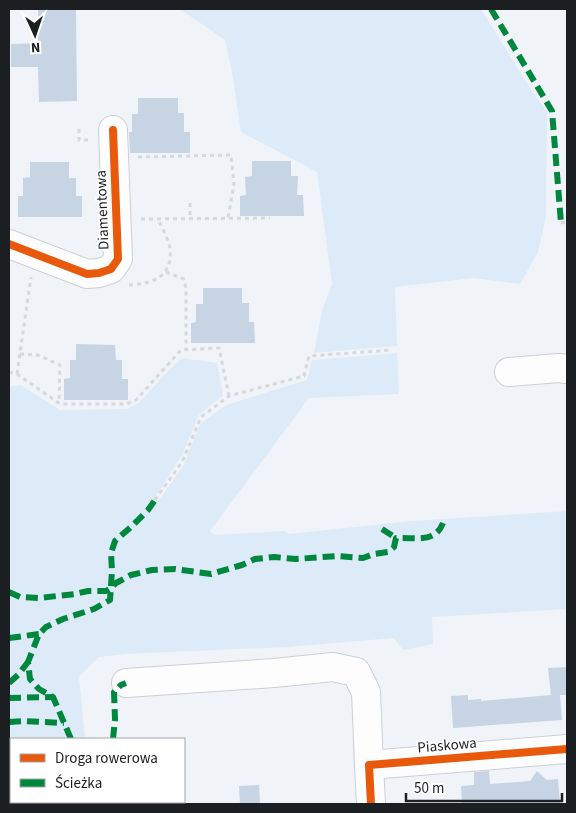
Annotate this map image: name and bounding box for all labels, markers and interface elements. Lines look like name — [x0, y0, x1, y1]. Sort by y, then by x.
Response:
north arrow — [10, 10, 60, 60]
text: N — [30, 37, 41, 57]
street label: Diamentowa — [91, 170, 114, 250]
street label: Piaskowa — [417, 732, 478, 759]
legend — [10, 738, 185, 803]
text: Droga rowerowa — [55, 748, 158, 769]
scale bar — [406, 770, 562, 802]
text: Ścieżka — [55, 773, 102, 794]
text: 50 m — [414, 778, 444, 799]

